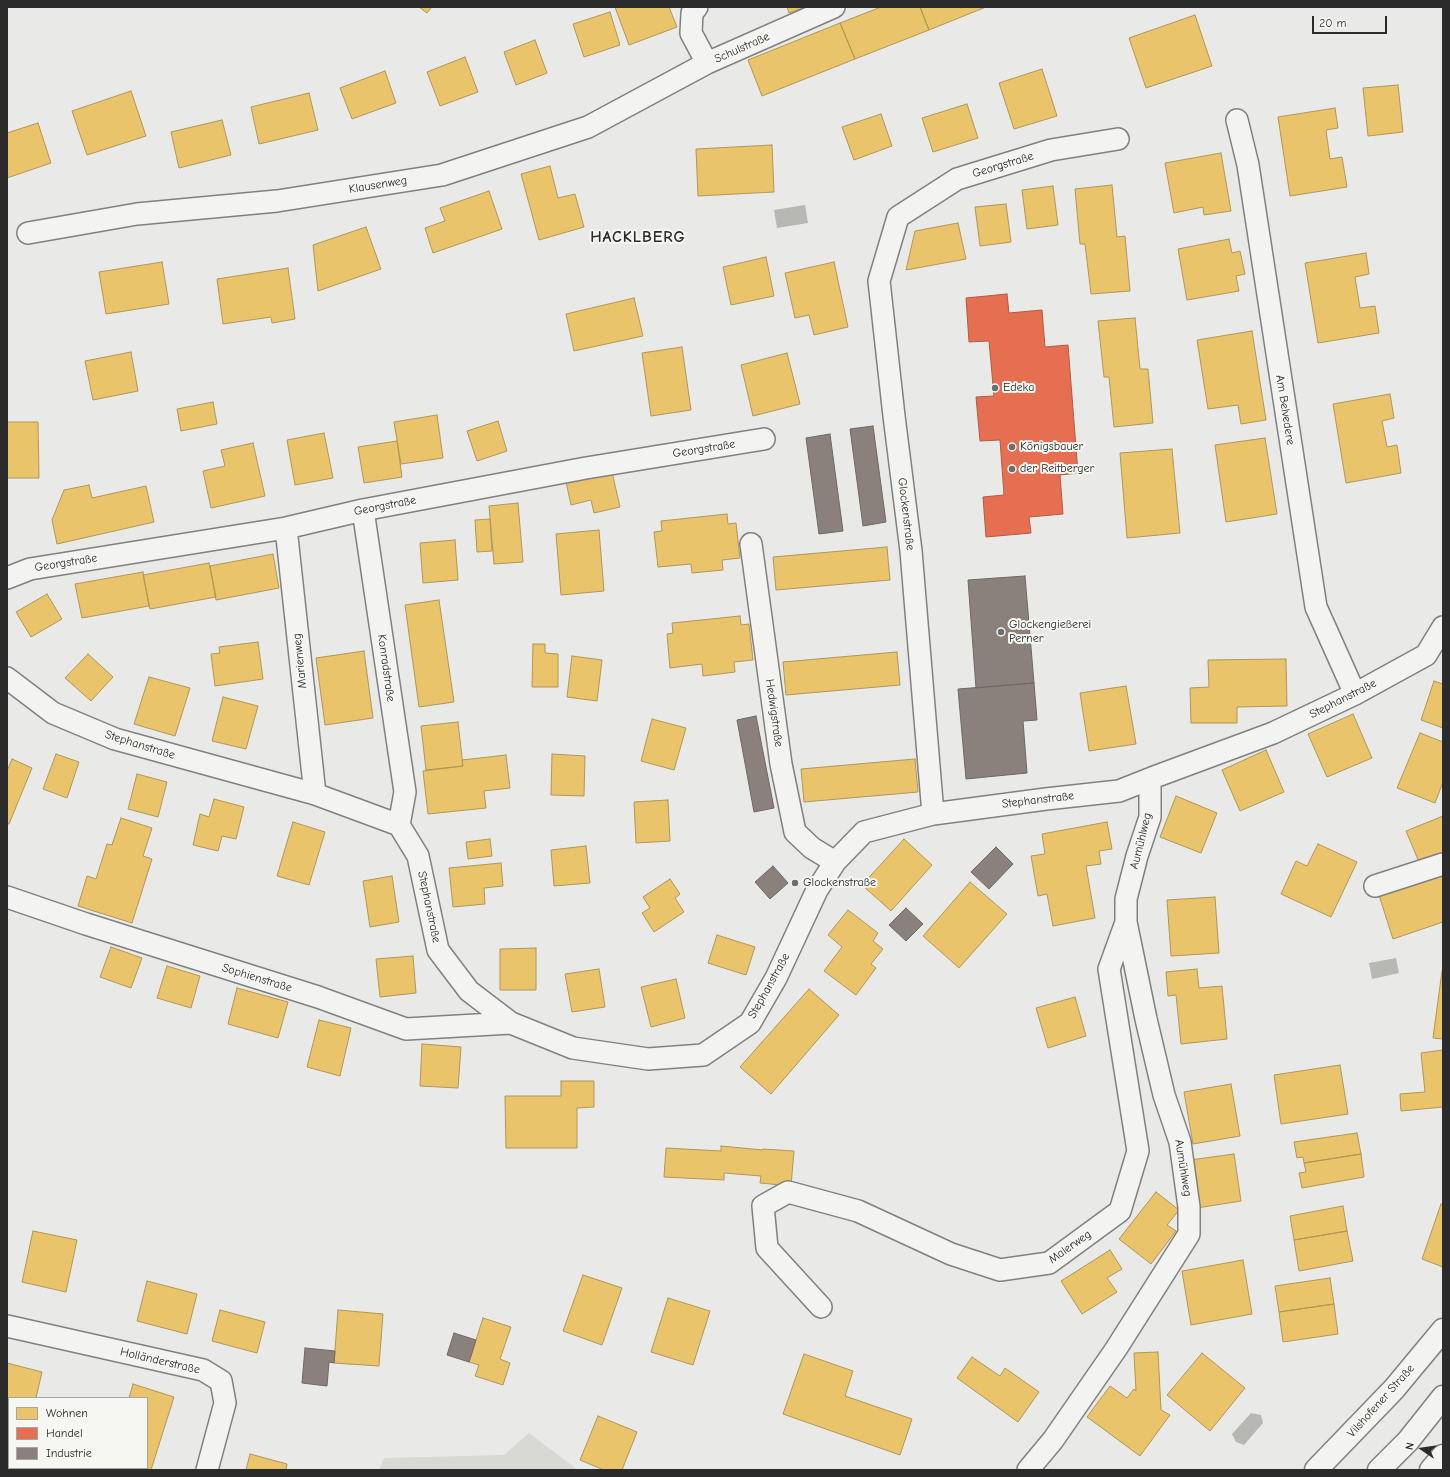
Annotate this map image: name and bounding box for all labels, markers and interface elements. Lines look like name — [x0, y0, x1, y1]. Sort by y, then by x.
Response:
scale bar — [1314, 8, 1389, 34]
text: 20 m — [1319, 16, 1347, 30]
street label: Schulstraße — [712, 29, 772, 67]
street label: Georgstraße — [971, 149, 1035, 181]
street label: Klausenweg — [348, 173, 408, 197]
district label: HACKLBERG — [590, 227, 686, 247]
street label: Am Belvedere — [1272, 374, 1298, 446]
place label: Edeka — [1003, 381, 1034, 395]
marker: Edeka — [990, 383, 1000, 393]
street label: Georgstraße — [672, 437, 736, 461]
place label: Königsbauer — [1020, 440, 1083, 454]
marker: Königsbauer — [1007, 442, 1017, 452]
place label: der Reitberger — [1020, 462, 1094, 476]
marker: der Reitberger — [1007, 464, 1017, 474]
street label: Glockenstraße — [894, 477, 918, 551]
street label: Georgstraße — [353, 493, 417, 519]
street label: Georgstraße — [34, 551, 98, 575]
place label: Glockengießerei Perner — [1009, 618, 1091, 646]
marker: Glockengießerei Perner — [996, 627, 1006, 637]
street label: Marienweg — [290, 633, 310, 689]
street label: Konradstraße — [374, 633, 398, 703]
street label: Stephanstraße — [1307, 676, 1379, 722]
street label: Hedwigstraße — [762, 678, 786, 748]
street label: Stephanstraße — [103, 727, 177, 763]
street label: Stephanstraße — [1001, 788, 1075, 812]
street label: Aumühlweg — [1127, 811, 1155, 871]
street label: Stephanstraße — [414, 870, 444, 944]
place label: Glockenstraße — [803, 876, 876, 890]
marker: Glockenstraße — [790, 878, 800, 888]
street label: Stephanstraße — [745, 951, 793, 1021]
street label: Sophienstraße — [220, 960, 294, 996]
street label: Aumühlweg — [1171, 1138, 1195, 1198]
street label: Malerweg — [1046, 1227, 1094, 1267]
street label: Holländerstraße — [119, 1345, 201, 1377]
street label: Vilshofener Straße — [1344, 1362, 1418, 1440]
legend — [8, 1397, 148, 1469]
text: Wohnen — [46, 1406, 88, 1420]
text: Handel — [46, 1426, 83, 1440]
north arrow — [1402, 1429, 1442, 1469]
text: N — [1403, 1441, 1417, 1451]
text: Industrie — [46, 1446, 92, 1460]

